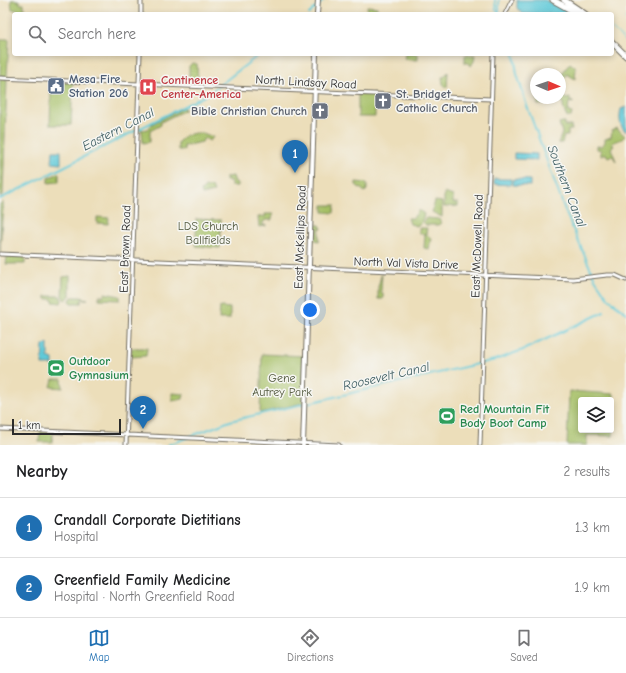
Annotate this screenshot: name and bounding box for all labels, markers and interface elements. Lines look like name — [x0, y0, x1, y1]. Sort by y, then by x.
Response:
search box — [12, 12, 614, 56]
icon: search — [26, 23, 48, 45]
text: Search here — [58, 25, 136, 43]
north arrow — [530, 68, 566, 104]
place label: Mesa Fire Station 206 — [69, 72, 128, 100]
street label: North Lindsay Road — [255, 72, 357, 92]
place label: Continence Center-America — [161, 73, 241, 101]
public building icon: Mesa Fire Station 206 — [46, 76, 66, 96]
hospital icon: Continence Center-America — [138, 77, 158, 97]
place label: St. Bridget Catholic Church — [396, 87, 478, 115]
church icon: St. Bridget Catholic Church — [373, 91, 393, 111]
church icon: Bible Christian Church — [310, 101, 330, 121]
water label: Eastern Canal — [80, 104, 156, 153]
place label: Bible Christian Church — [191, 104, 307, 118]
pin: 1 — [282, 140, 308, 173]
water label: Southern Canal — [544, 143, 590, 229]
street label: East McKellips Road — [291, 185, 309, 289]
street label: East McDowell Road — [468, 194, 486, 298]
street label: East Brown Road — [116, 205, 134, 293]
park label: LDS Church Ballfields — [178, 219, 238, 247]
street label: North Val Vista Drive — [353, 254, 459, 272]
your location — [300, 300, 320, 320]
place label: Outdoor Gymnasium — [69, 354, 129, 382]
sports icon: Outdoor Gymnasium — [46, 358, 66, 378]
water label: Roosevelt Canal — [341, 359, 431, 393]
park label: Gene Autrey Park — [252, 371, 312, 399]
pin: 2 — [130, 396, 156, 429]
map controls — [578, 397, 614, 433]
button: layers — [578, 397, 614, 433]
place label: Red Mountain Fit Body Boot Camp — [460, 402, 550, 430]
sports icon: Red Mountain Fit Body Boot Camp — [437, 406, 457, 426]
scale bar — [12, 417, 121, 436]
text: 1 km — [18, 419, 40, 432]
text: Nearby — [16, 462, 67, 481]
text: 2 results — [563, 464, 610, 479]
text: Crandall Corporate Dietitians — [54, 511, 241, 529]
text: 1 — [26, 520, 32, 535]
text: 1.3 km — [575, 520, 610, 535]
text: Hospital — [54, 529, 98, 544]
text: Greenfield Family Medicine — [54, 571, 230, 589]
text: 2 — [26, 580, 32, 595]
text: 1.9 km — [575, 580, 610, 595]
text: Hospital · North Greenfield Road — [54, 589, 235, 604]
tab: Map — [88, 627, 110, 664]
tab: Directions — [287, 627, 334, 664]
tab: Saved — [510, 627, 538, 664]

